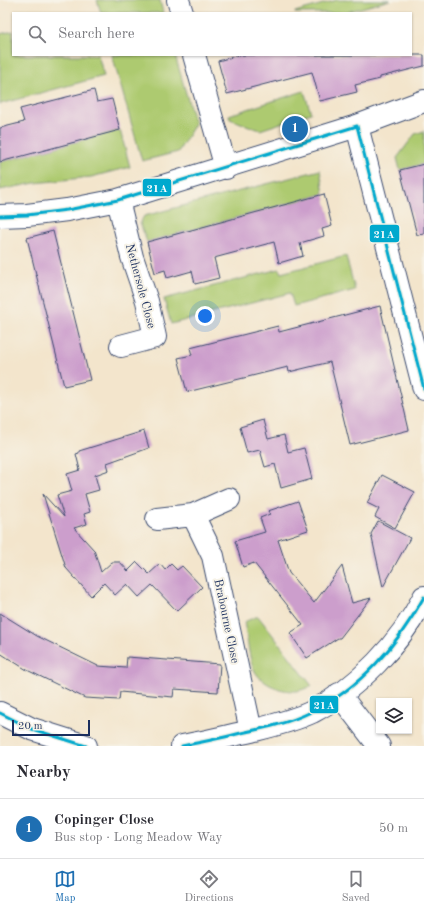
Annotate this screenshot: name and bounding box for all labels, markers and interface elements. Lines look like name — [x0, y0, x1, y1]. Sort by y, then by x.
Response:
search box — [12, 12, 412, 56]
icon: search — [26, 23, 48, 45]
text: Search here — [58, 27, 135, 42]
pin: 1 — [282, 114, 308, 144]
line badge: 21A — [142, 178, 172, 197]
text: 21A — [146, 184, 168, 195]
line badge: 21A — [369, 224, 400, 243]
text: 21A — [373, 230, 395, 241]
street label: Nethersole Close — [123, 243, 157, 330]
your location — [195, 306, 215, 326]
street label: Brabourne Close — [211, 578, 241, 665]
line badge: 21A — [309, 695, 339, 714]
map controls — [376, 698, 412, 734]
button: layers — [376, 698, 412, 734]
text: 21A — [313, 701, 335, 712]
scale bar — [12, 718, 90, 737]
text: 20 m — [18, 721, 43, 732]
text: Nearby — [16, 764, 71, 781]
text: Copinger Close — [54, 813, 154, 828]
text: 1 — [25, 822, 33, 835]
text: 50 m — [379, 822, 408, 835]
text: Bus stop · Long Meadow Way — [54, 831, 222, 844]
tab: Map — [54, 868, 76, 906]
tab: Directions — [185, 868, 233, 906]
tab: Saved — [342, 868, 370, 906]

